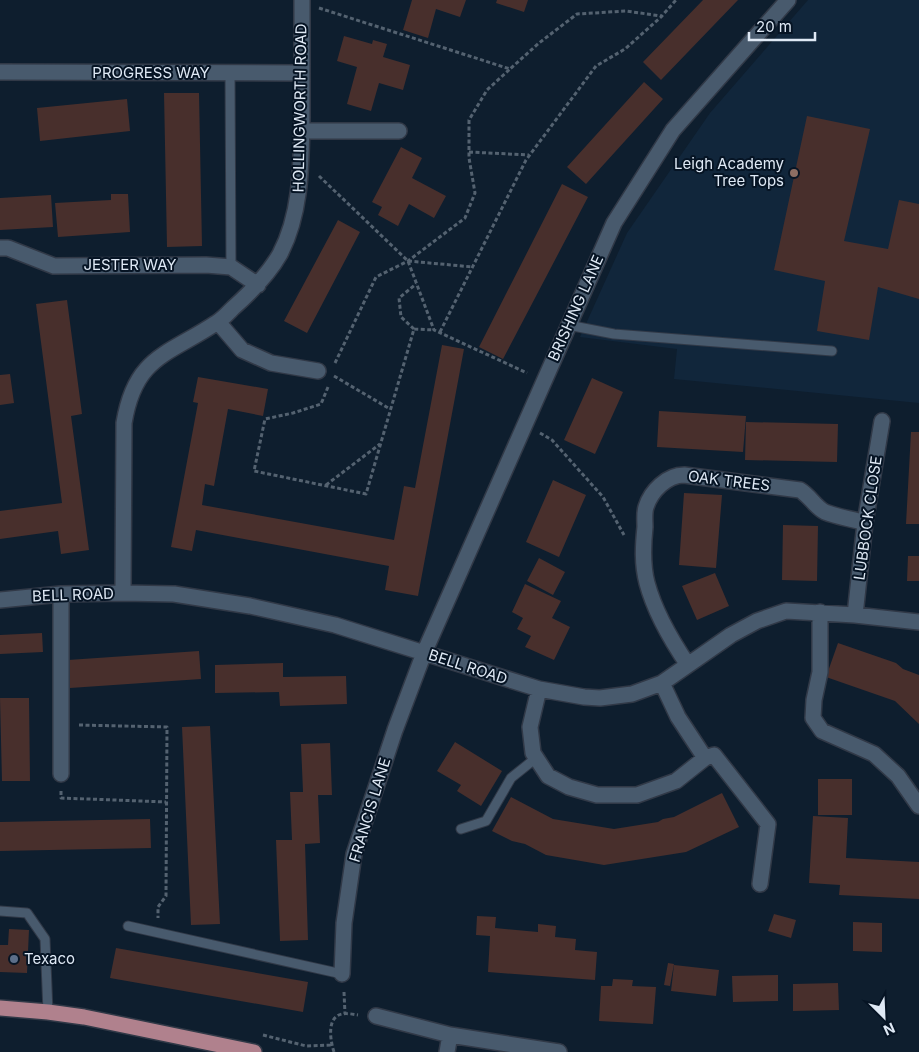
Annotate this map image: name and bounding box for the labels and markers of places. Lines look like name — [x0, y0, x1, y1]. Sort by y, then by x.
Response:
place label: Leigh Academy Tree Tops — [674, 154, 785, 190]
marker: Leigh Academy Tree Tops — [788, 167, 800, 179]
place label: Texaco — [24, 949, 75, 968]
marker: Texaco — [8, 953, 20, 965]

